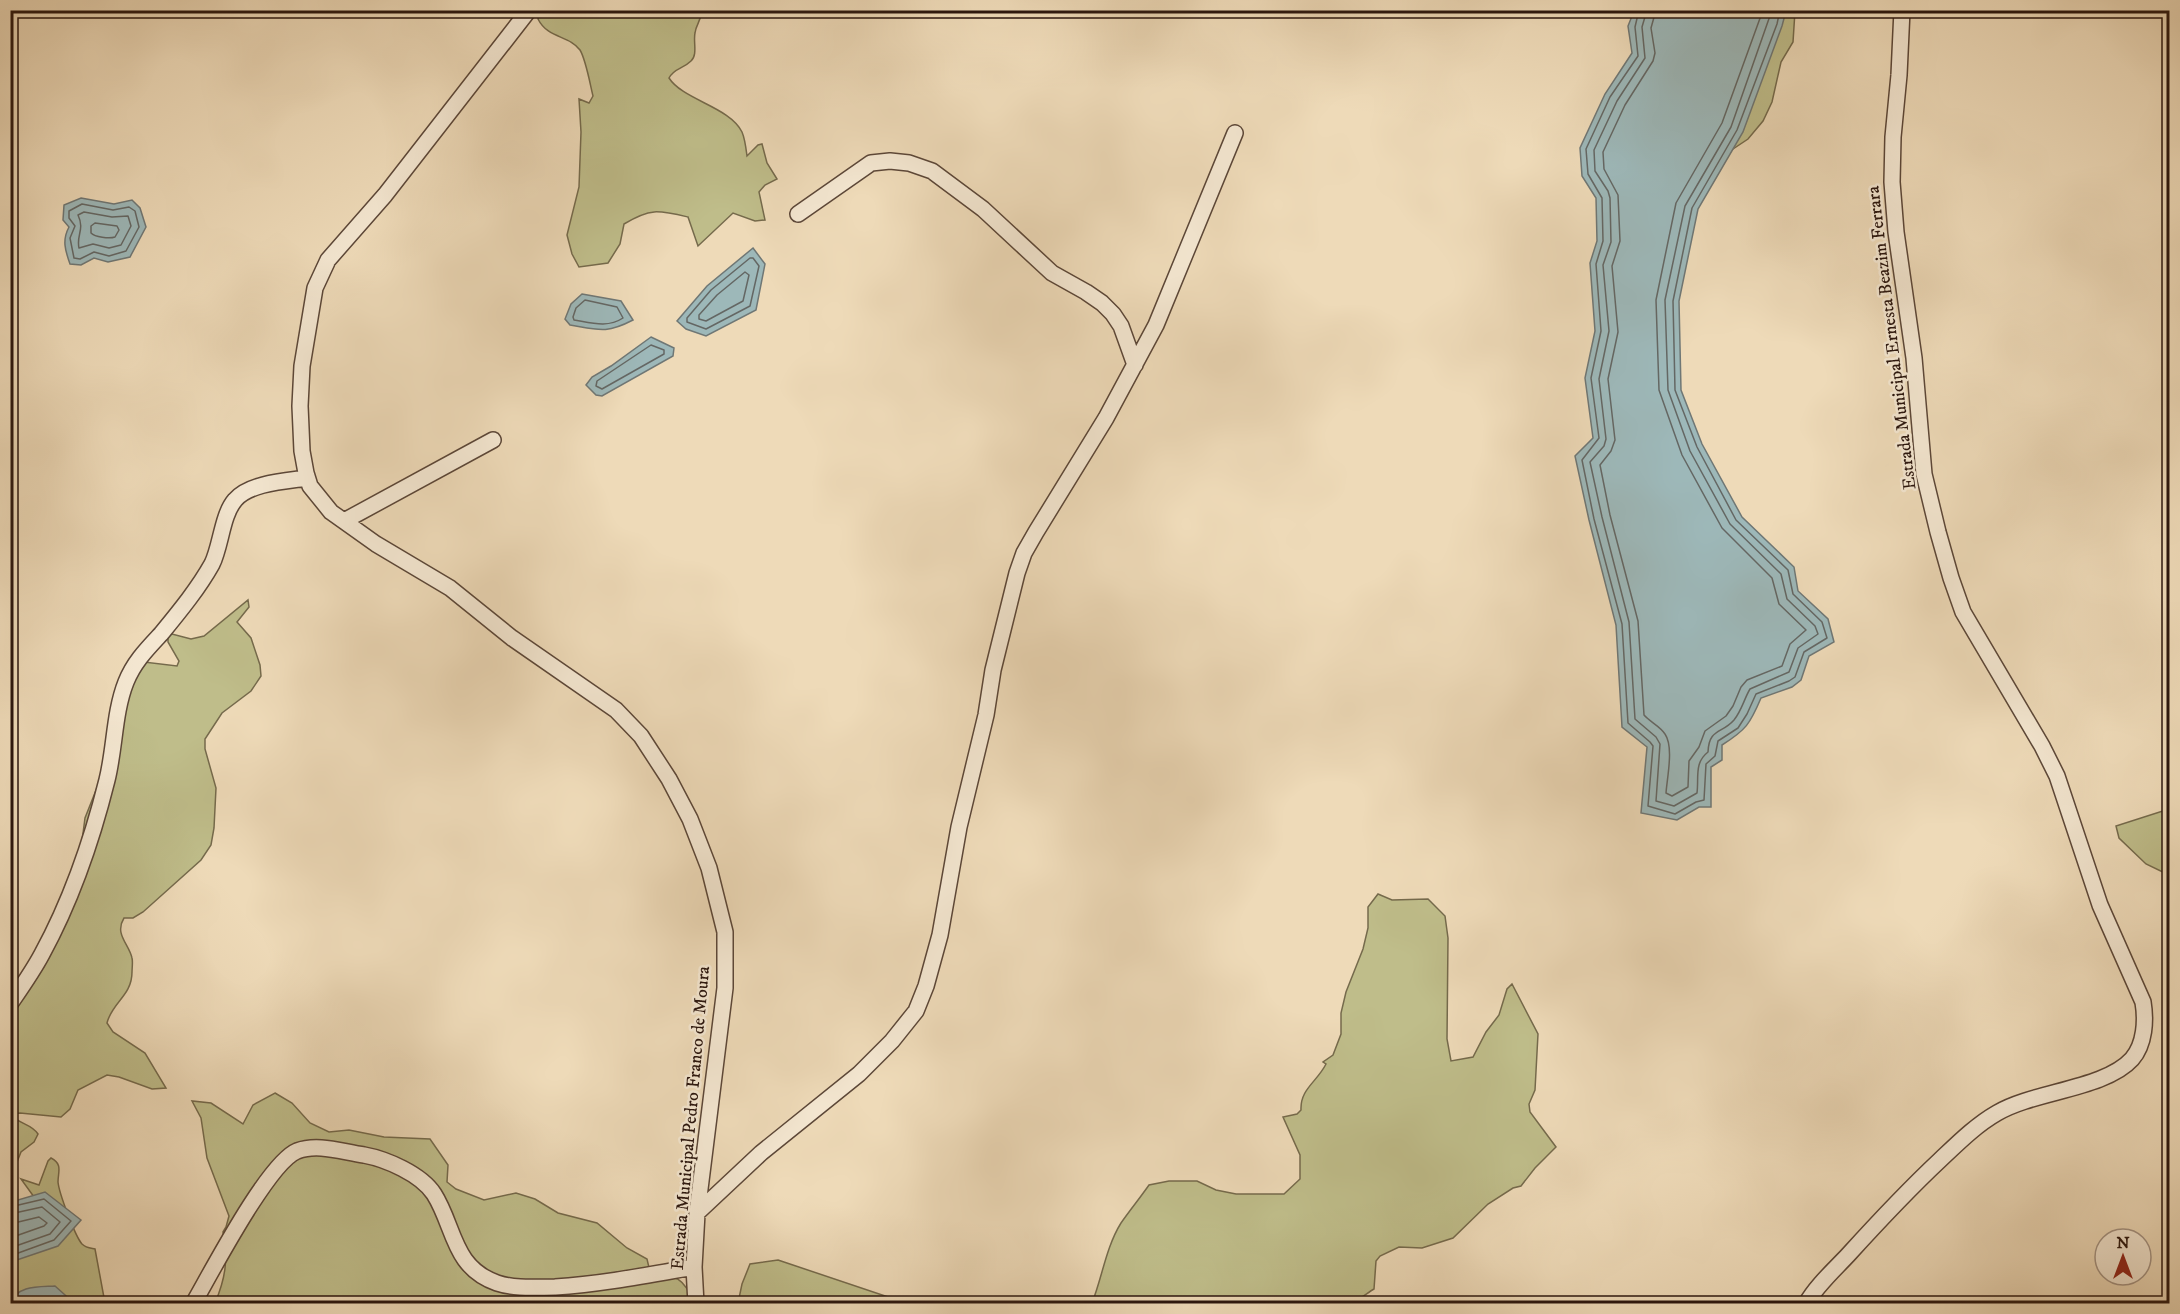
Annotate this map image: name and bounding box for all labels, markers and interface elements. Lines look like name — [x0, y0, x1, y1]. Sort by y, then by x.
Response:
street label: Estrada Municipal Ernesta Beazim Ferrara — [1862, 184, 1922, 491]
street label: Estrada Municipal Pedro Franco de Moura — [667, 965, 715, 1271]
north arrow — [2093, 1227, 2153, 1287]
text: N — [2116, 1233, 2130, 1253]

